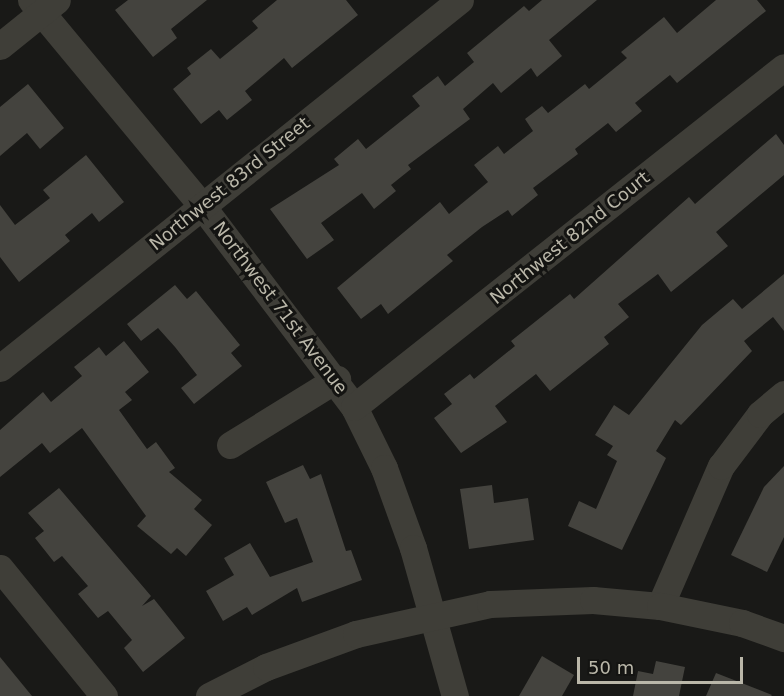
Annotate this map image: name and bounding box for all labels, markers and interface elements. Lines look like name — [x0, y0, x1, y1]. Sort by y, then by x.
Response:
street label: Northwest 83rd Street — [145, 113, 315, 255]
street label: Northwest 82nd Court — [486, 167, 654, 309]
street label: Northwest 71st Avenue — [208, 218, 352, 398]
scale bar — [580, 645, 746, 683]
text: 50 m — [588, 657, 634, 678]

